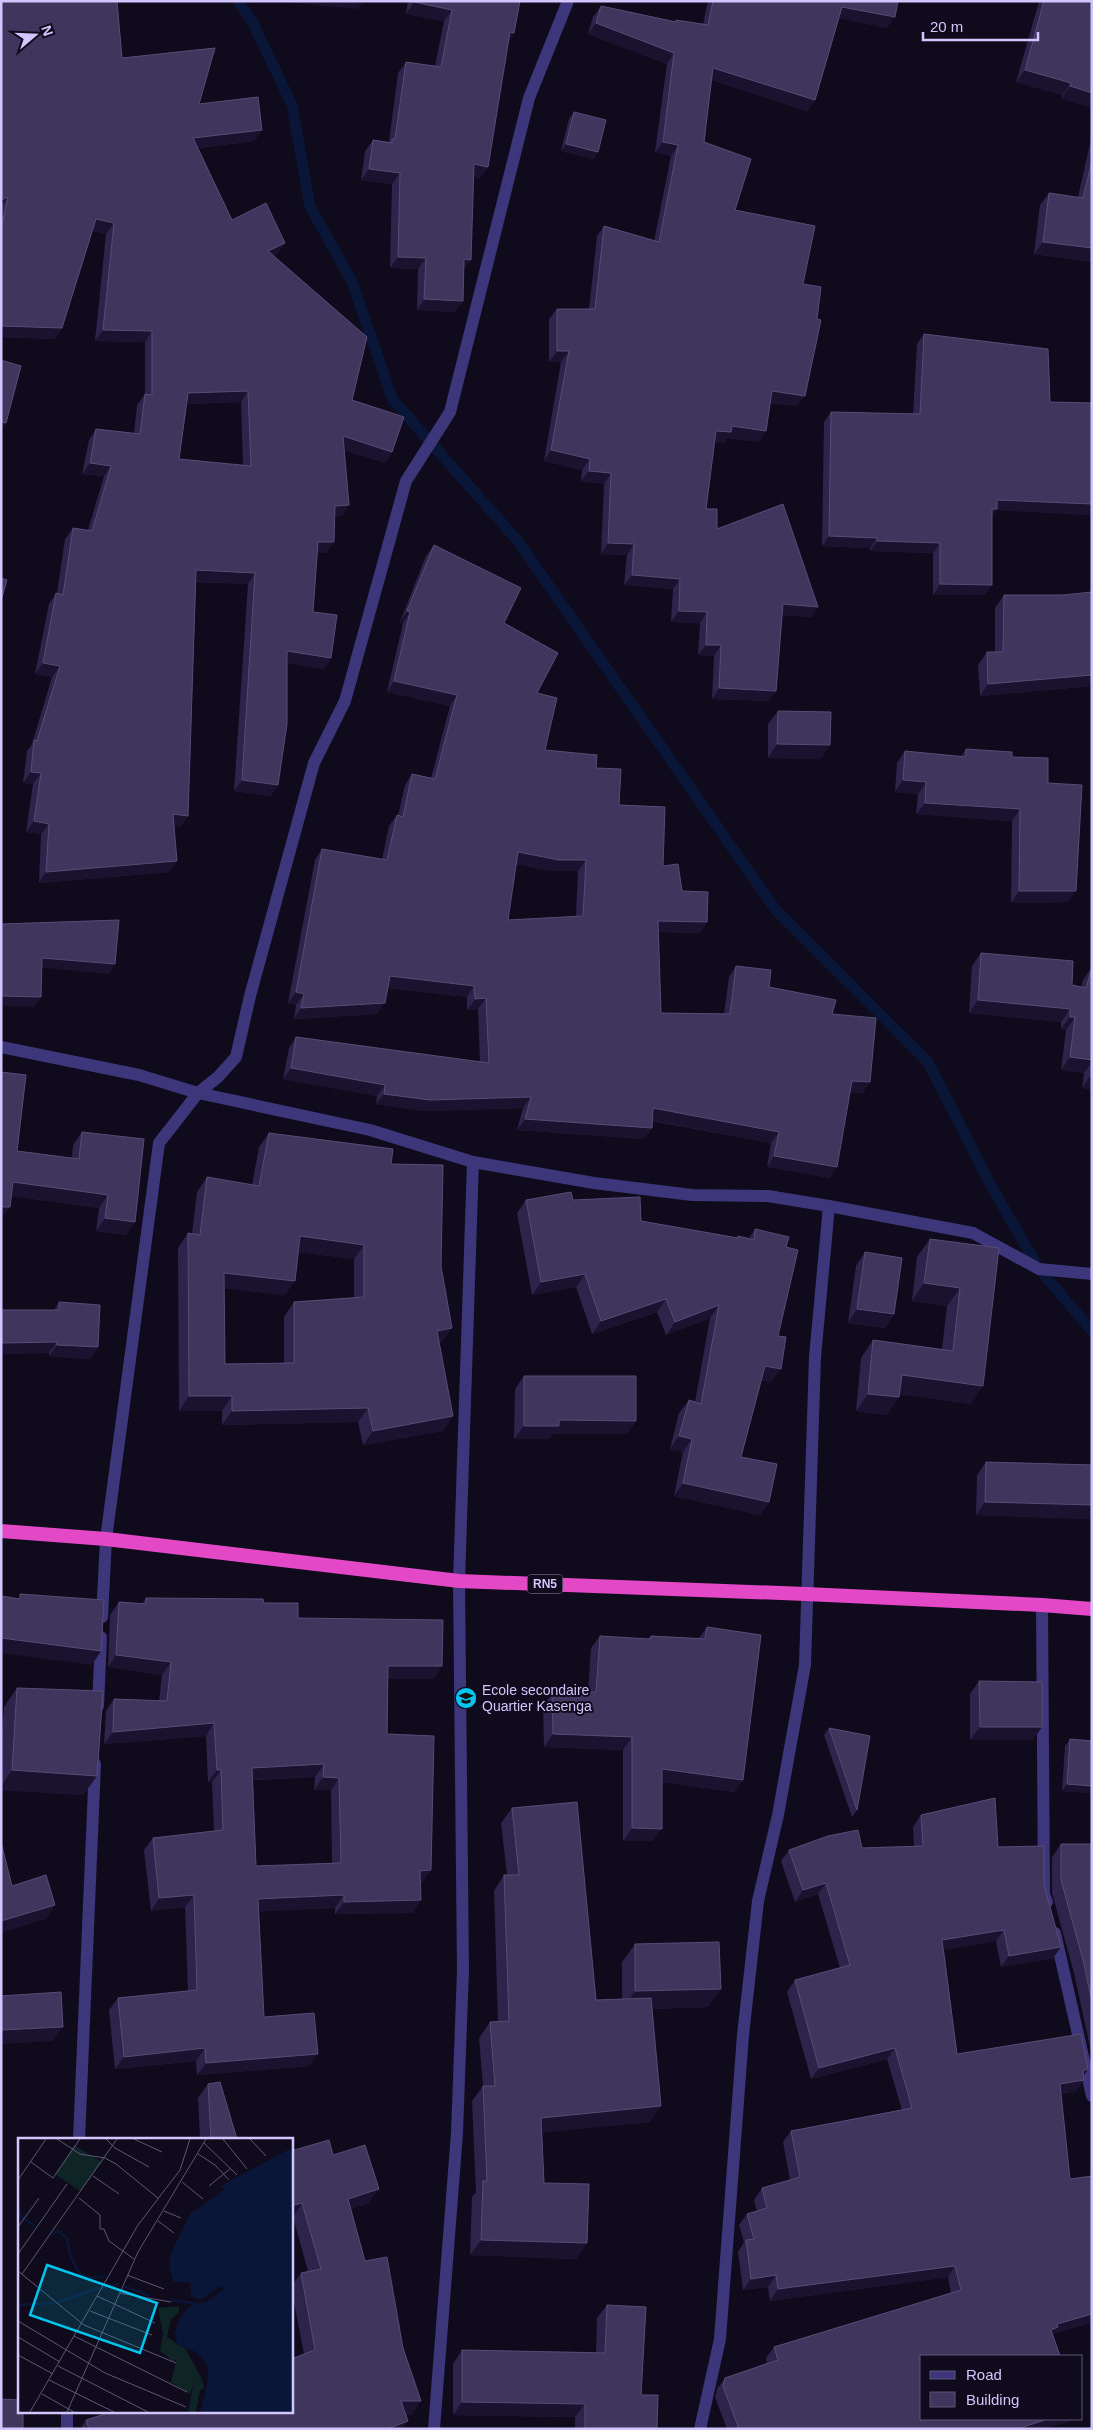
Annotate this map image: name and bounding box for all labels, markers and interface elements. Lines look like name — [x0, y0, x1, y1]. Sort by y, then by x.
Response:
north arrow — [10, 10, 60, 60]
scale bar — [923, 10, 1038, 42]
text: 20 m — [930, 18, 963, 35]
text: N — [38, 23, 57, 38]
road number: RN5 — [528, 1575, 562, 1594]
place label: Ecole secondaire Quartier Kasenga — [482, 1682, 592, 1714]
school or university icon: Ecole secondaire Quartier Kasenga — [454, 1686, 478, 1710]
inset map — [18, 2138, 292, 2412]
legend — [920, 2355, 1083, 2420]
text: Road — [966, 2366, 1002, 2383]
text: Building — [966, 2391, 1019, 2408]

